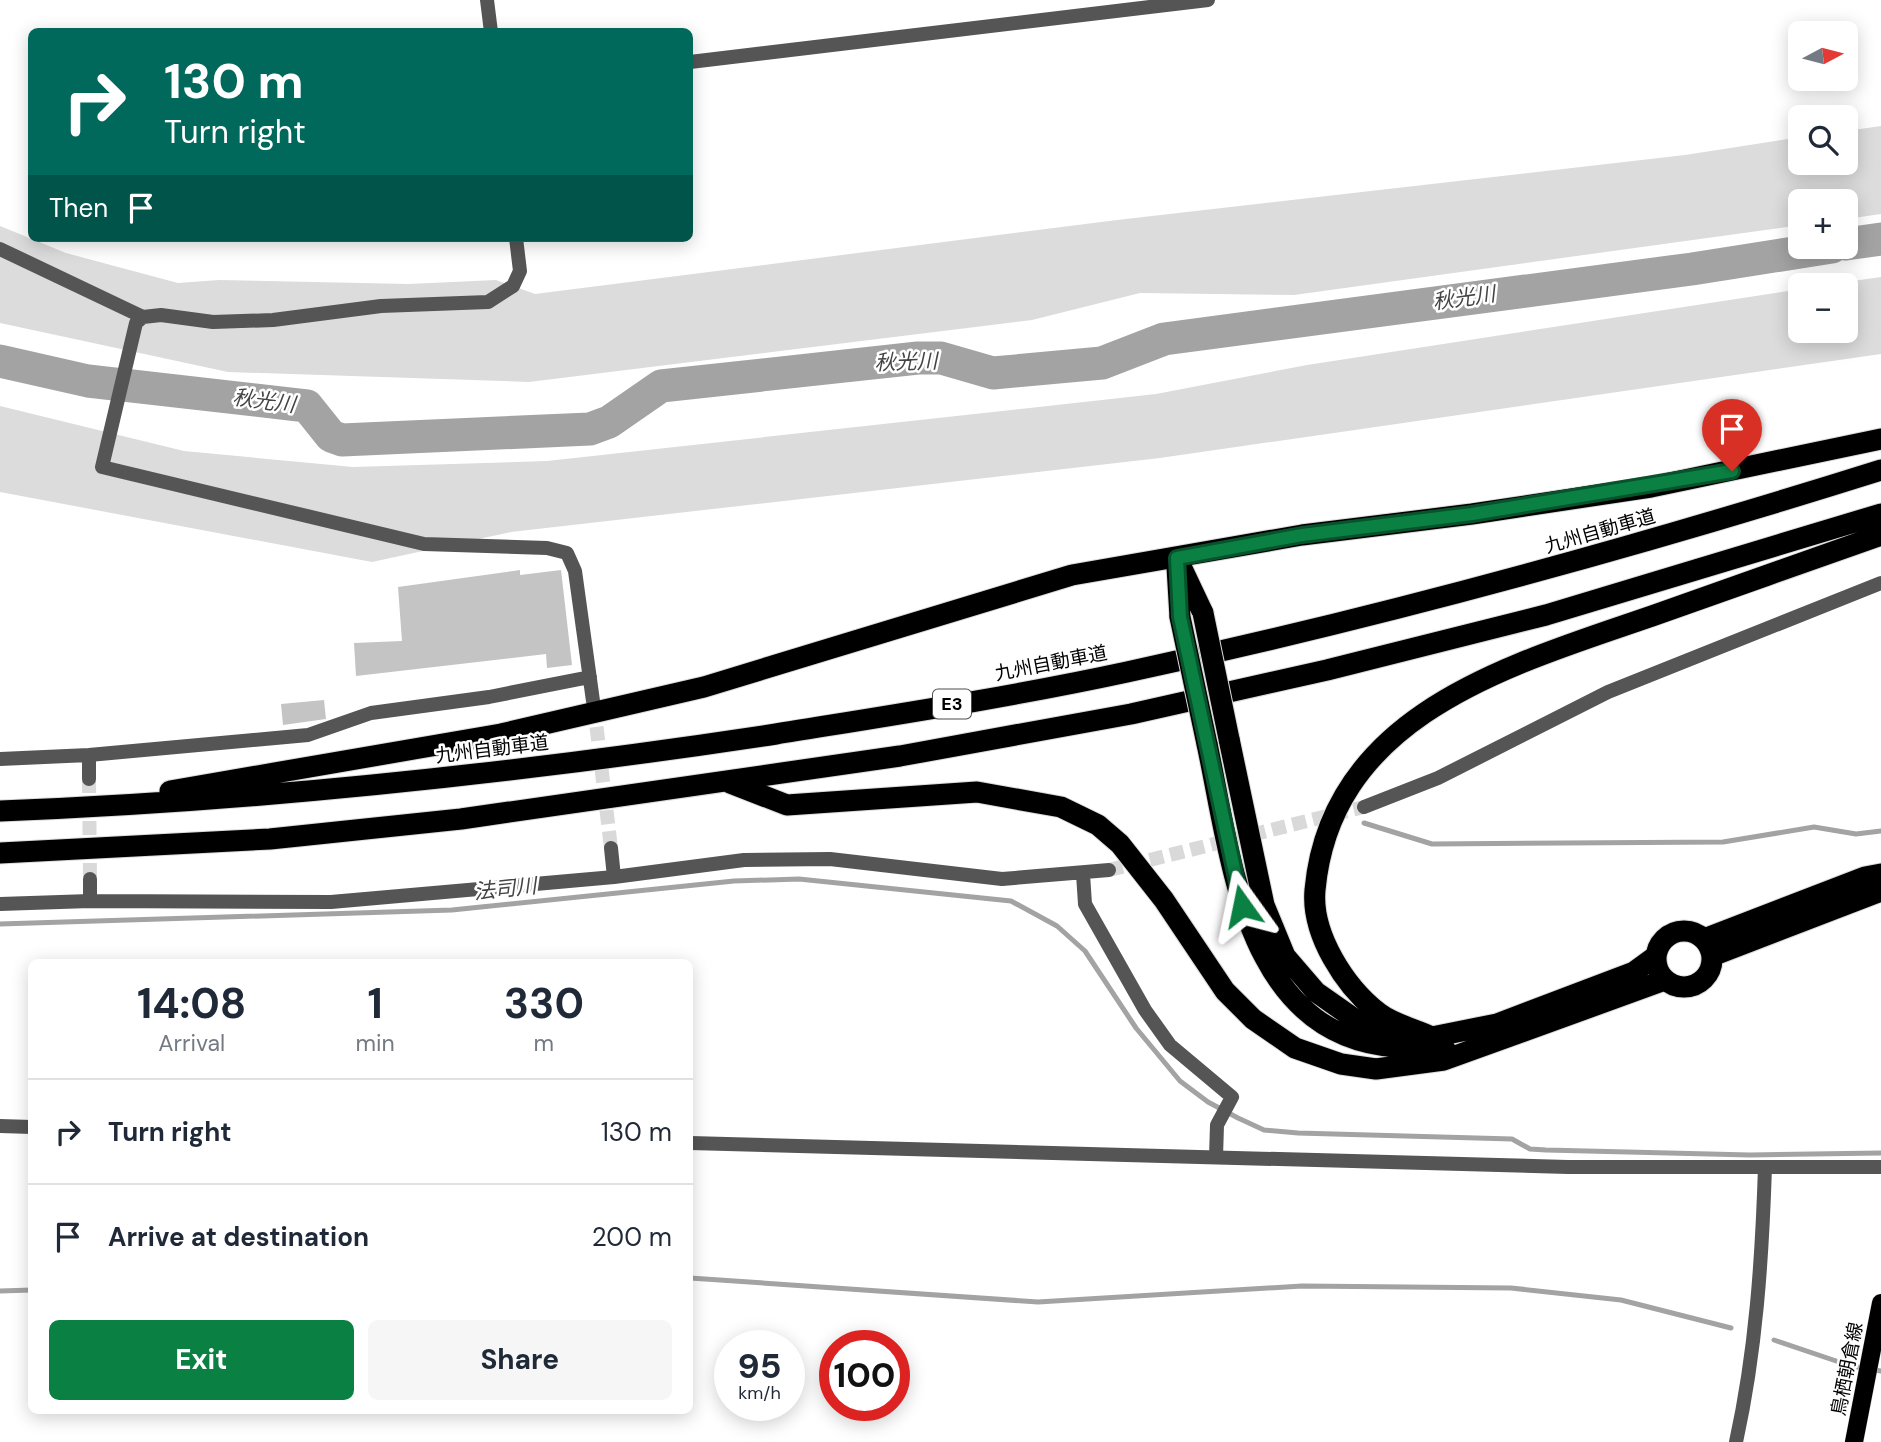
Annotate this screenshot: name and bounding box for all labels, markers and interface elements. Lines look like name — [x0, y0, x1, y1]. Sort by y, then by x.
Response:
north arrow — [1788, 21, 1858, 91]
map controls — [1788, 21, 1858, 343]
text: 130 m — [164, 49, 304, 113]
icon: right — [49, 56, 140, 147]
button: search — [1788, 105, 1858, 175]
text: Turn right — [164, 111, 306, 153]
icon: arrive — [122, 189, 160, 227]
button: + — [1788, 189, 1858, 259]
text: Then — [49, 191, 108, 225]
button: − — [1788, 273, 1858, 343]
water label: 秋光川 — [1431, 279, 1499, 316]
water label: 秋光川 — [874, 347, 940, 377]
water label: 秋光川 — [231, 383, 299, 419]
pin — [1702, 399, 1762, 471]
icon: arrive — [1713, 410, 1751, 448]
street label: 九州自動車道 — [1542, 503, 1658, 559]
street label: 九州自動車道 — [993, 640, 1109, 686]
road number: E3 — [933, 690, 971, 718]
street label: 九州自動車道 — [434, 730, 550, 768]
position arrow — [1205, 869, 1279, 943]
water label: 法司川 — [472, 872, 540, 906]
text: 14:08 — [137, 976, 246, 1031]
text: 1 — [367, 976, 383, 1031]
text: 330 — [504, 976, 584, 1031]
text: Arrival — [158, 1028, 225, 1058]
text: min — [355, 1028, 395, 1058]
text: m — [534, 1028, 554, 1058]
icon: right — [49, 1113, 87, 1151]
text: Turn right — [108, 1115, 232, 1149]
text: 130 m — [601, 1115, 672, 1149]
icon: arrive — [49, 1218, 87, 1256]
text: Arrive at destination — [108, 1220, 369, 1254]
text: 200 m — [592, 1220, 672, 1254]
button: Exit — [49, 1320, 354, 1400]
button: Share — [368, 1320, 672, 1400]
street label: 鳥栖朝倉線 — [1826, 1320, 1868, 1418]
speed limit sign: 100 — [819, 1330, 910, 1421]
text: 95 — [738, 1343, 782, 1389]
text: km/h — [738, 1381, 781, 1405]

